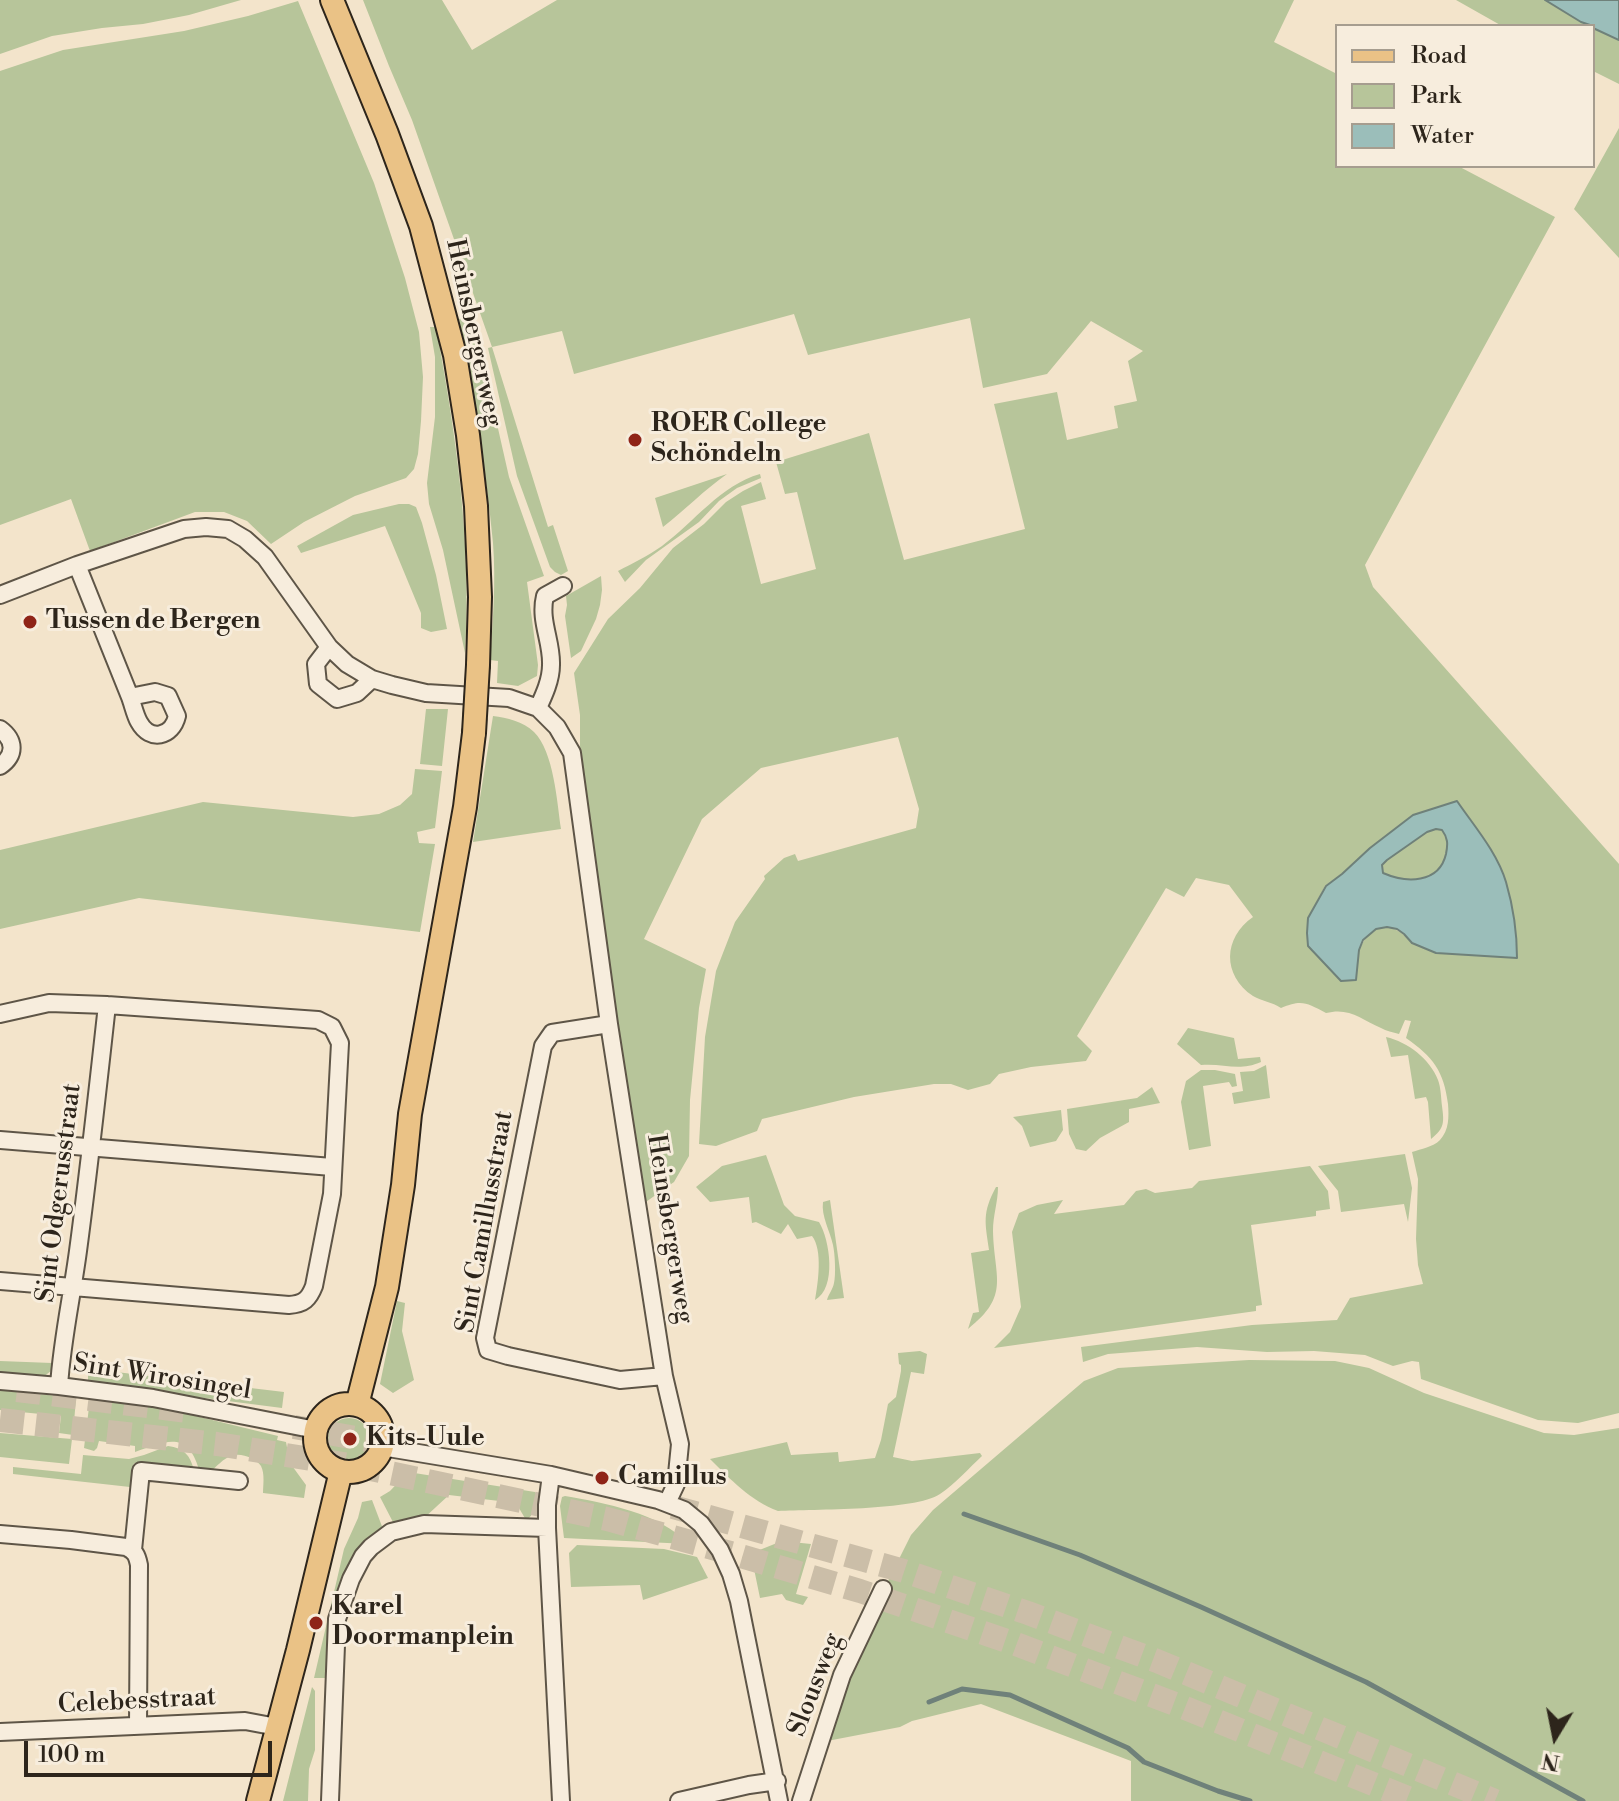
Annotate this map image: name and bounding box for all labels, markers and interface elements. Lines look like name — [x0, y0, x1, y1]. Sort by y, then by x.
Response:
legend — [1335, 24, 1595, 168]
text: Road — [1411, 41, 1467, 71]
text: Park — [1411, 81, 1461, 111]
text: Water — [1411, 121, 1474, 151]
street label: Heinsbergerweg — [438, 236, 508, 430]
place label: ROER College Schöndeln — [651, 409, 826, 470]
marker: ROER College Schöndeln — [626, 431, 644, 449]
place label: Tussen de Bergen — [46, 606, 260, 638]
marker: Tussen de Bergen — [21, 613, 39, 631]
street label: Sint Odgerusstraat — [31, 1082, 89, 1304]
street label: Sint Camillusstraat — [451, 1109, 521, 1335]
street label: Heinsbergerweg — [639, 1132, 699, 1326]
street label: Sint Wirosingel — [71, 1349, 253, 1407]
place label: Kits-Uule — [366, 1423, 485, 1455]
marker: Kits-Uule — [341, 1430, 359, 1448]
place label: Camillus — [618, 1462, 727, 1494]
marker: Camillus — [593, 1469, 611, 1487]
place label: Karel Doormanplein — [332, 1592, 514, 1654]
marker: Karel Doormanplein — [307, 1614, 325, 1632]
street label: Slousweg — [782, 1629, 850, 1741]
street label: Celebesstraat — [57, 1682, 217, 1722]
north arrow — [1515, 1697, 1595, 1777]
scale bar — [28, 1725, 276, 1775]
text: 100 m — [38, 1740, 105, 1770]
text: N — [1540, 1746, 1562, 1776]

